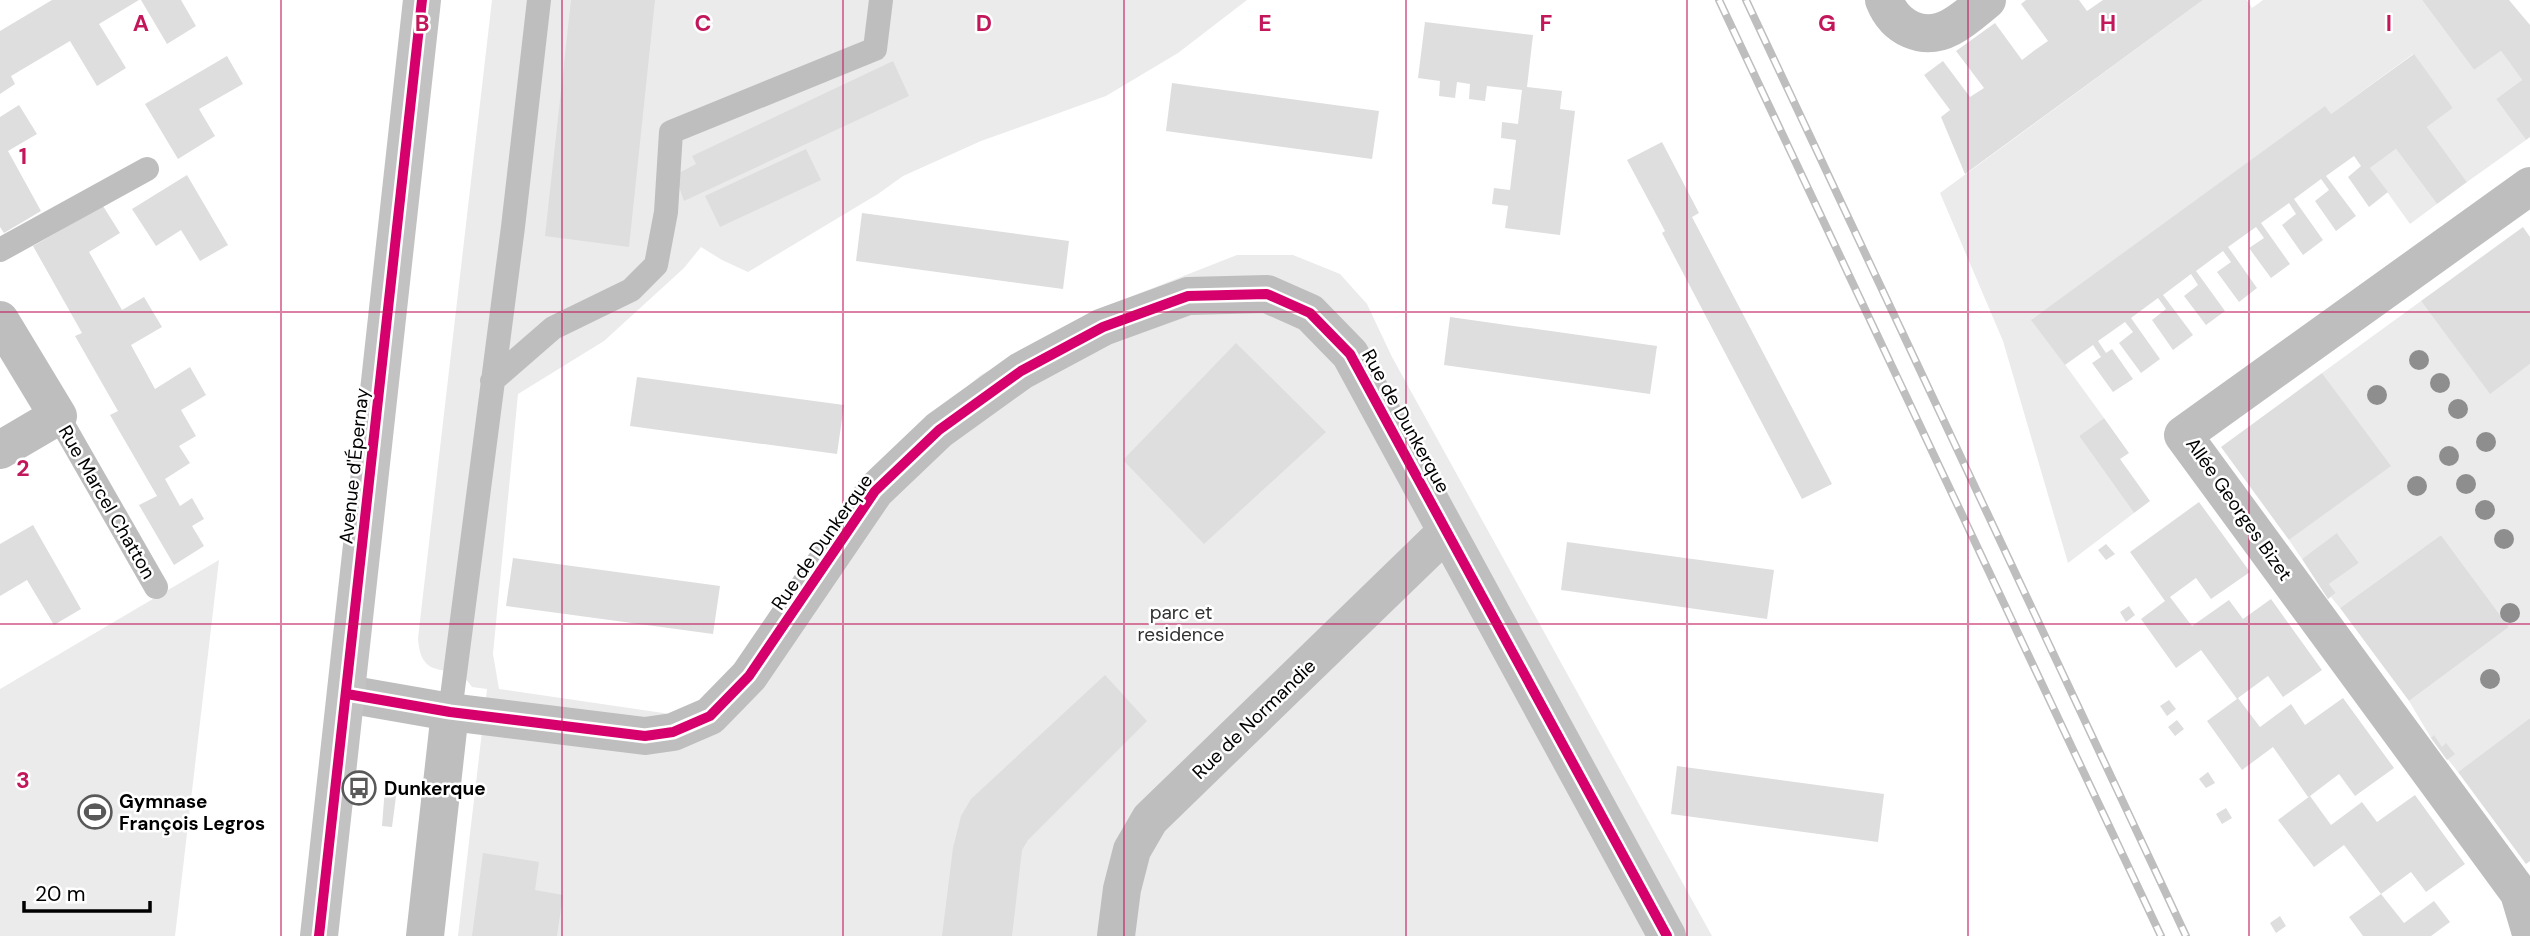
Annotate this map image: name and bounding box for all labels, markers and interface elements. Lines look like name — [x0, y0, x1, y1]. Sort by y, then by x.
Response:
text: A — [133, 8, 149, 38]
text: B — [415, 8, 429, 38]
text: C — [695, 8, 711, 38]
text: D — [976, 8, 992, 38]
text: E — [1258, 8, 1272, 38]
text: F — [1540, 8, 1553, 38]
text: G — [1818, 8, 1836, 38]
text: H — [2100, 8, 2116, 38]
text: I — [2386, 8, 2392, 38]
text: 1 — [19, 141, 27, 171]
street label: Rue de Dunkerque — [1356, 345, 1456, 497]
street label: Avenue d'Épernay — [333, 386, 375, 545]
street label: Rue Marcel Chatton — [53, 421, 161, 583]
street label: Allée Georges Bizet — [2180, 433, 2298, 585]
text: 2 — [16, 453, 30, 483]
street label: Rue de Dunkerque — [766, 469, 878, 615]
park label: parc et residence — [1138, 600, 1224, 647]
street label: Rue de Normandie — [1187, 654, 1321, 784]
text: 3 — [16, 765, 30, 795]
bus stop icon: Dunkerque — [340, 769, 378, 807]
place label: Dunkerque — [384, 776, 486, 801]
place label: Gymnase François Legros — [119, 789, 265, 836]
sports icon: Gymnase François Legros — [76, 793, 114, 831]
scale bar — [24, 870, 150, 914]
text: 20 m — [35, 880, 86, 908]

